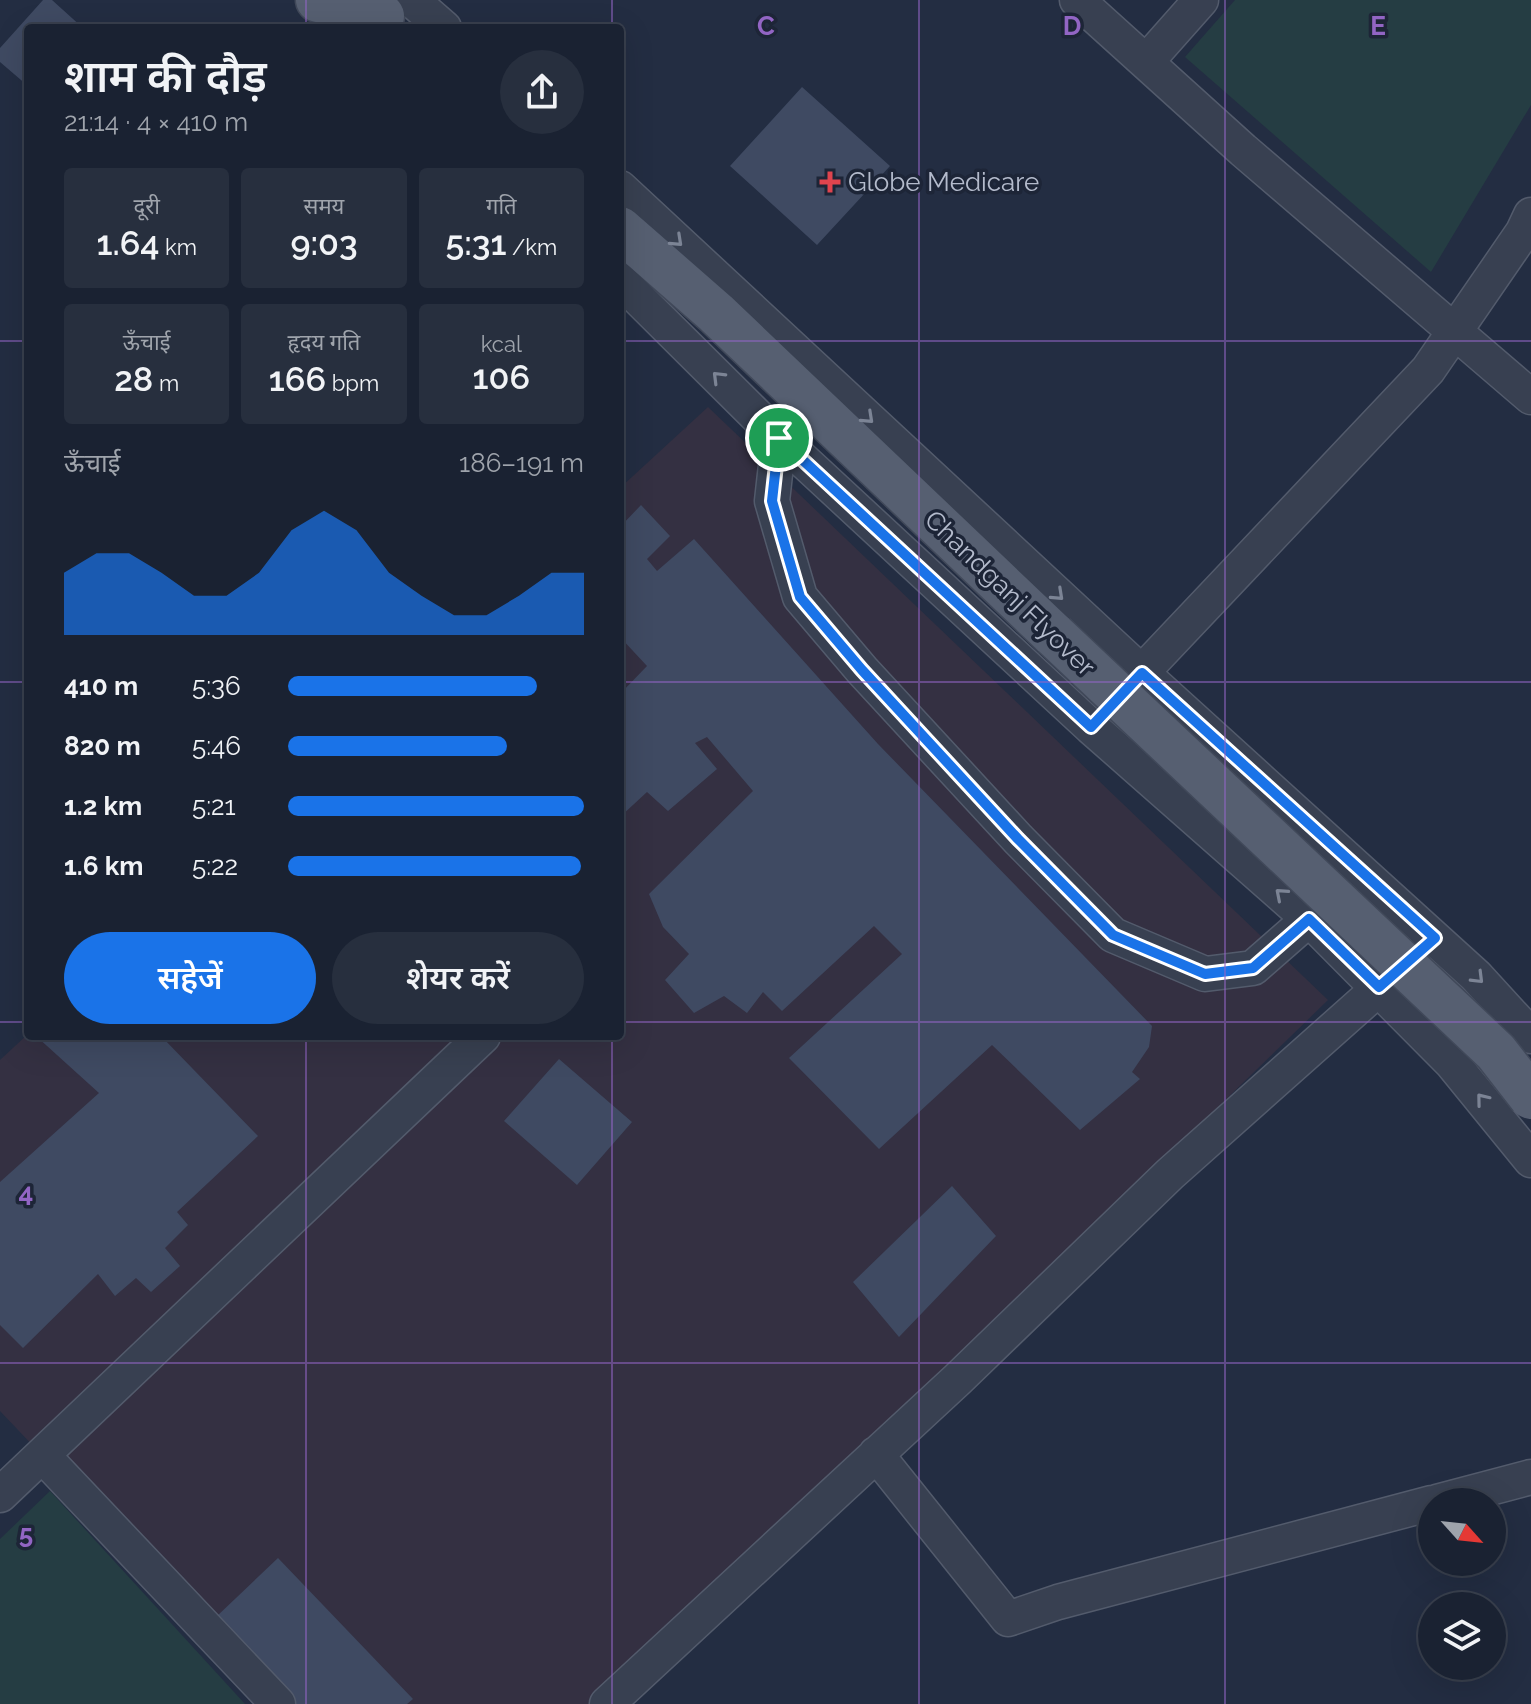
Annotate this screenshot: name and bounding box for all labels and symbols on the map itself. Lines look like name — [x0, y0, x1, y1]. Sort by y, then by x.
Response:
text: C — [757, 11, 775, 41]
text: D — [1063, 11, 1081, 41]
text: E — [1370, 11, 1386, 41]
place label: Globe Medicare — [848, 167, 1039, 197]
marker: Globe Medicare — [819, 171, 841, 193]
one-way arrow — [668, 232, 682, 247]
one-way arrow — [713, 372, 727, 386]
pin — [745, 404, 813, 472]
one-way arrow — [859, 409, 873, 424]
street label: Chandganj Flyover — [919, 504, 1101, 682]
one-way arrow — [1049, 586, 1064, 600]
one-way arrow — [1275, 889, 1290, 903]
one-way arrow — [1469, 969, 1483, 983]
one-way arrow — [1477, 1094, 1492, 1108]
text: 4 — [19, 1178, 33, 1208]
north arrow — [1418, 1488, 1506, 1576]
text: 5 — [19, 1519, 33, 1549]

